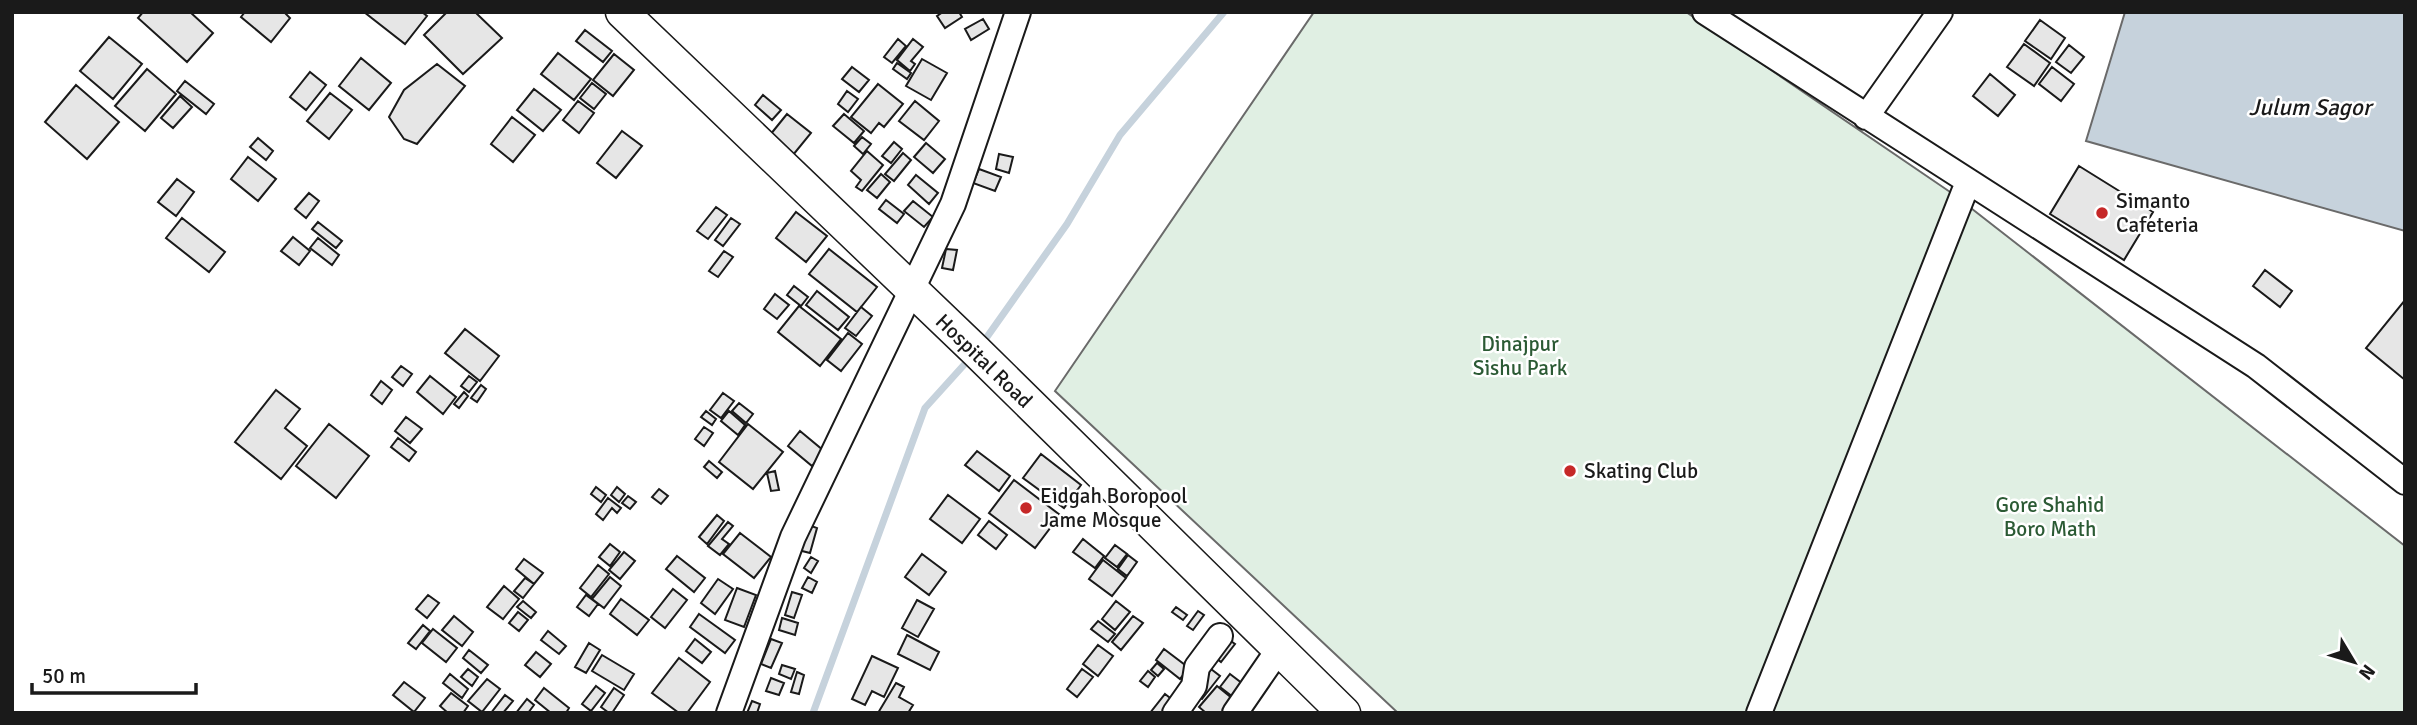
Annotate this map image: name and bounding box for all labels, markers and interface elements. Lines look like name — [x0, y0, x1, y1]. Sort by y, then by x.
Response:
water label: Julum Sagor — [2249, 93, 2375, 122]
place label: Simanto Cafeteria — [2116, 188, 2199, 238]
marker: Simanto Cafeteria — [2094, 205, 2110, 221]
street label: Hospital Road — [930, 308, 1038, 414]
park label: Dinajpur Sishu Park — [1473, 331, 1568, 381]
place label: Skating Club — [1584, 458, 1698, 484]
marker: Skating Club — [1562, 463, 1578, 479]
place label: Eidgah Boropool Jame Mosque — [1040, 483, 1188, 533]
park label: Gore Shahid Boro Math — [1996, 492, 2104, 542]
marker: Eidgah Boropool Jame Mosque — [1018, 500, 1034, 516]
north arrow — [2319, 627, 2389, 697]
scale bar — [32, 652, 196, 696]
text: N — [2353, 659, 2380, 684]
text: 50 m — [42, 663, 86, 689]

